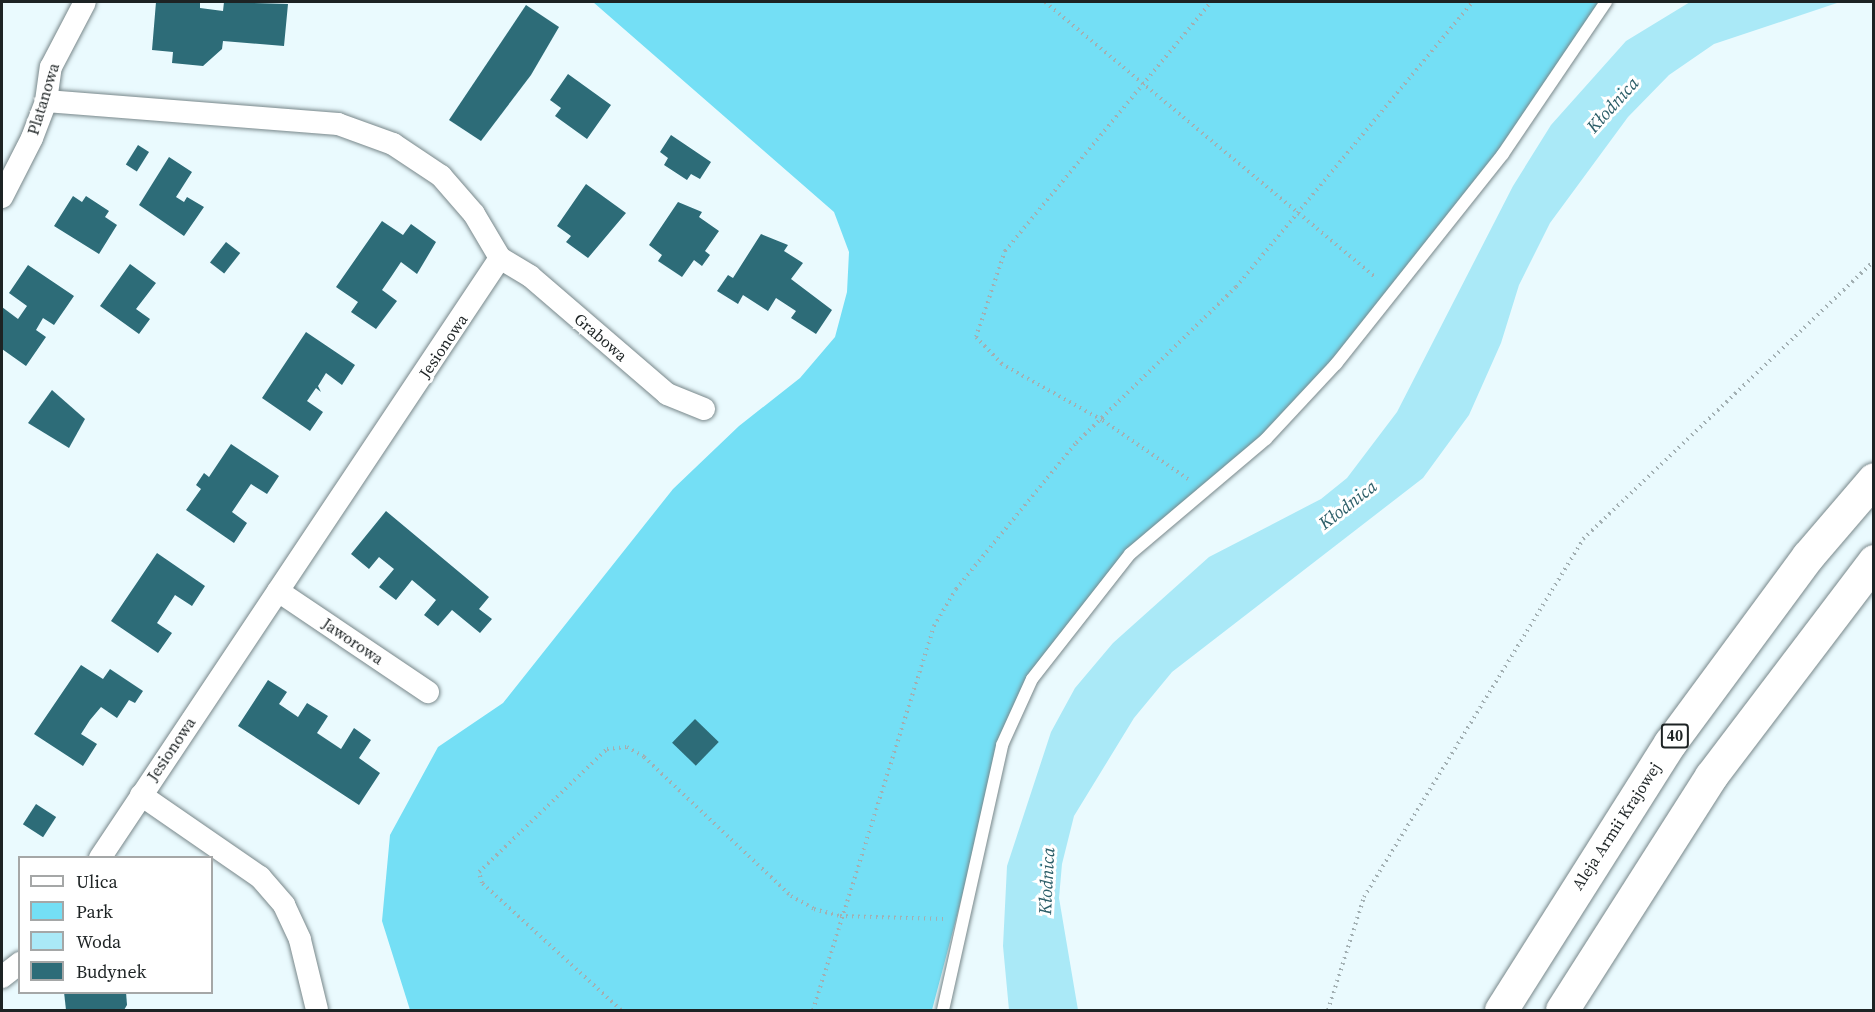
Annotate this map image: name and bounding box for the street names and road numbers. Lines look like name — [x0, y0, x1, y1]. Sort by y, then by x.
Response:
street label: Platanowa — [23, 61, 63, 137]
street label: Grabowa — [571, 309, 631, 365]
street label: Jesionowa — [415, 310, 471, 382]
street label: Jaworowa — [319, 614, 387, 668]
street label: Jesionowa — [143, 713, 199, 785]
road number: 40 — [1660, 724, 1690, 748]
street label: Aleja Armii Krajowej — [1568, 759, 1664, 893]

